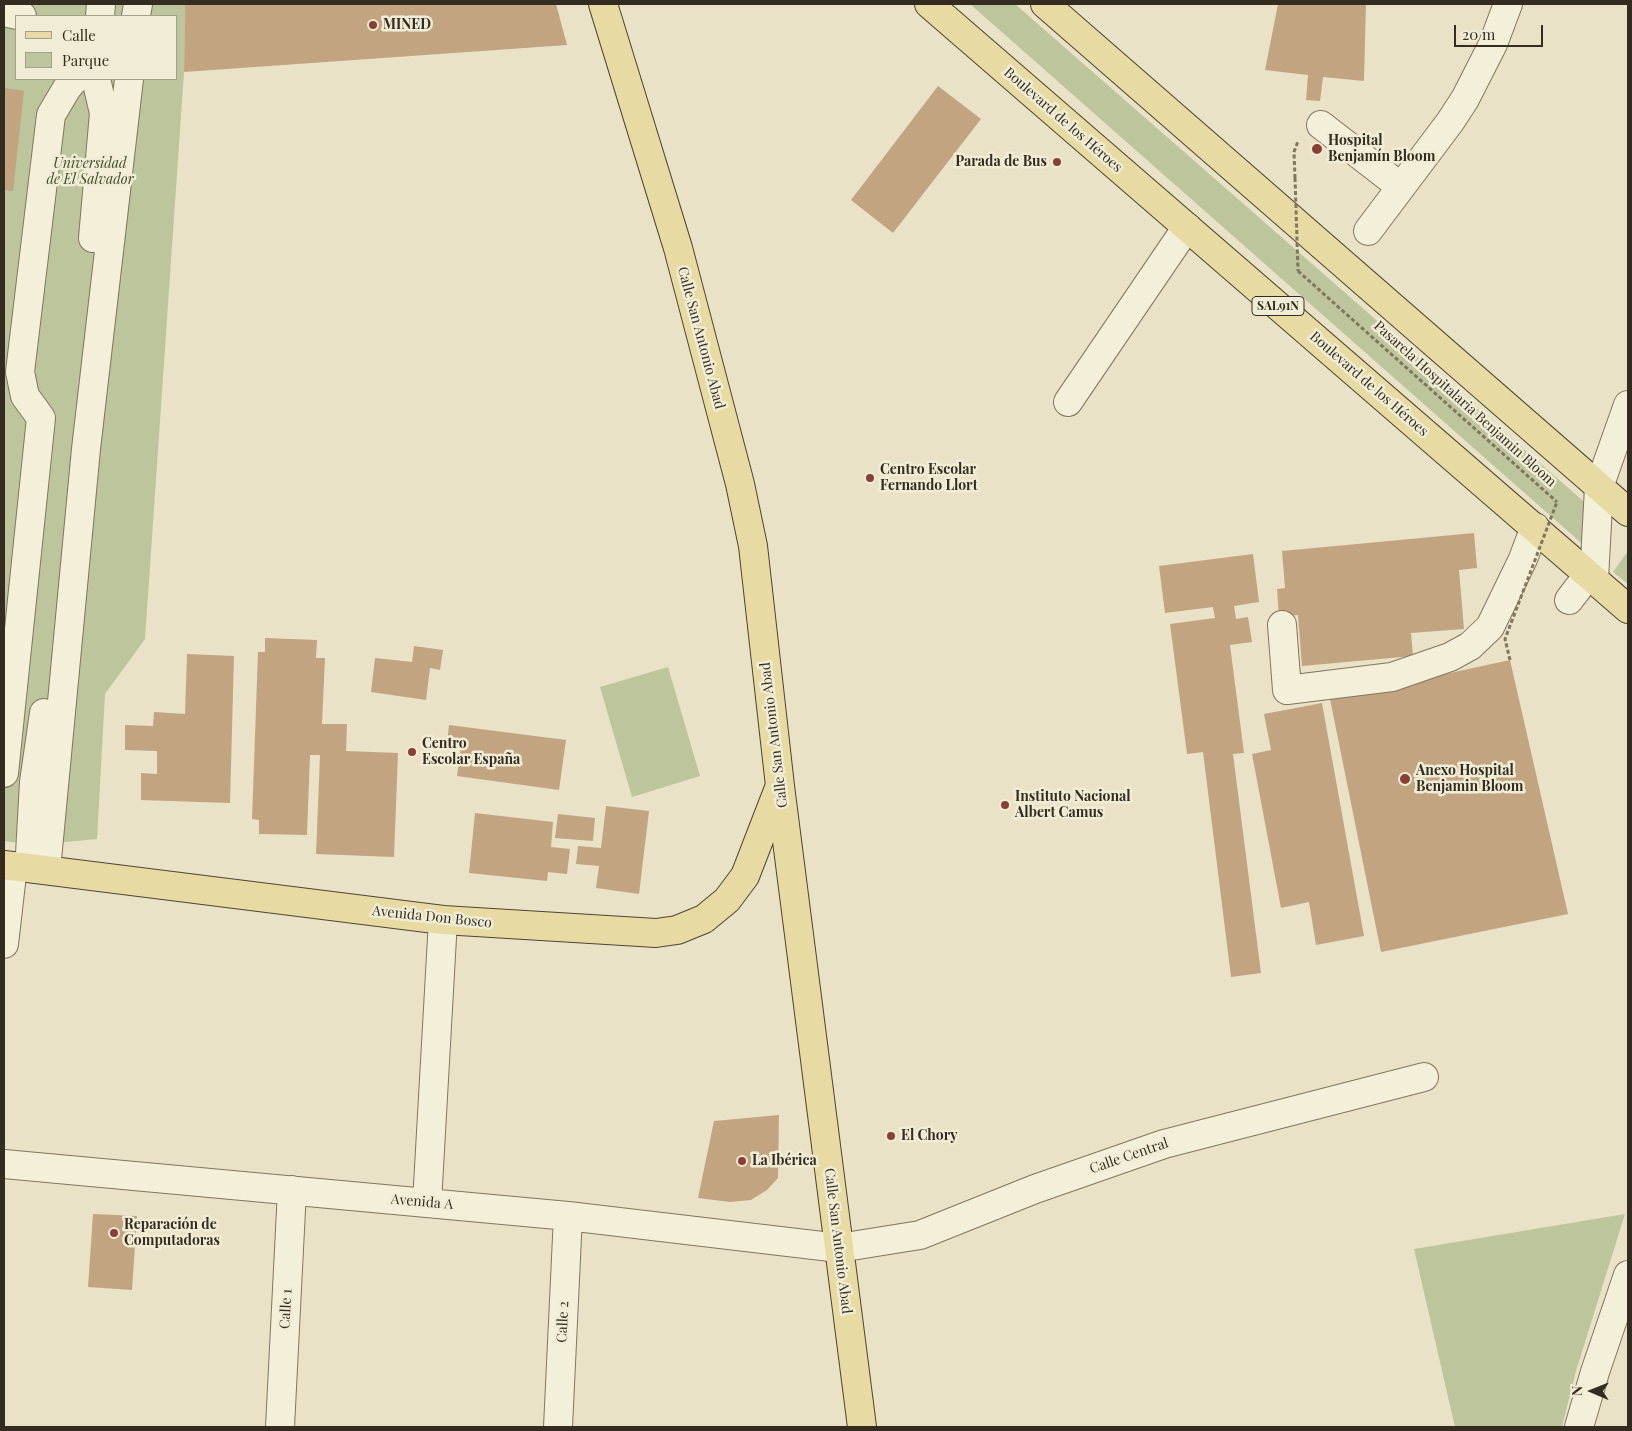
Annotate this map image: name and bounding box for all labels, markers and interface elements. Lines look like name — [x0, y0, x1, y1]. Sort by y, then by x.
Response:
legend — [15, 15, 178, 80]
scale bar — [1457, 15, 1546, 47]
place label: MINED — [383, 17, 431, 33]
marker: MINED — [367, 19, 379, 31]
text: 20 m — [1462, 24, 1495, 44]
text: Calle — [62, 25, 96, 45]
text: Parque — [62, 50, 109, 70]
street label: Boulevard de los Héroes — [1000, 64, 1126, 176]
place label: Hospital Benjamín Bloom — [1328, 133, 1435, 166]
marker: Hospital Benjamín Bloom — [1310, 142, 1324, 156]
place label: Parada de Bus — [955, 154, 1047, 170]
park label: Universidad de El Salvador — [46, 156, 134, 188]
marker: Parada de Bus — [1051, 156, 1063, 168]
street label: Calle San Antonio Abad — [674, 265, 728, 411]
road number: SAL91N — [1252, 296, 1304, 316]
street label: Pasarela Hospitalaria Benjamin Bloom — [1370, 318, 1560, 490]
street label: Boulevard de los Héroes — [1306, 328, 1432, 440]
place label: Centro Escolar Fernando Llort — [880, 462, 978, 494]
marker: Centro Escolar Fernando Llort — [864, 472, 876, 484]
street label: Calle San Antonio Abad — [757, 661, 791, 809]
place label: Centro Escolar España — [422, 736, 520, 769]
marker: Centro Escolar España — [406, 746, 418, 758]
place label: Anexo Hospital Benjamin Bloom — [1416, 763, 1523, 796]
marker: Anexo Hospital Benjamin Bloom — [1398, 772, 1412, 786]
place label: Instituto Nacional Albert Camus — [1015, 789, 1131, 822]
marker: Instituto Nacional Albert Camus — [999, 799, 1011, 811]
street label: Avenida Don Bosco — [371, 902, 493, 932]
place label: El Chory — [901, 1128, 958, 1144]
marker: El Chory — [885, 1130, 897, 1142]
street label: Calle Central — [1087, 1135, 1171, 1177]
place label: La Ibérica — [752, 1153, 817, 1169]
marker: La Ibérica — [736, 1155, 748, 1167]
street label: Calle San Antonio Abad — [821, 1167, 855, 1315]
street label: Avenida A — [390, 1191, 454, 1213]
place label: Reparación de Computadoras — [124, 1217, 220, 1250]
marker: Reparación de Computadoras — [108, 1227, 120, 1239]
street label: Calle 1 — [277, 1288, 295, 1330]
street label: Calle 2 — [554, 1301, 572, 1343]
north arrow — [1567, 1366, 1617, 1416]
text: N — [1567, 1386, 1586, 1396]

